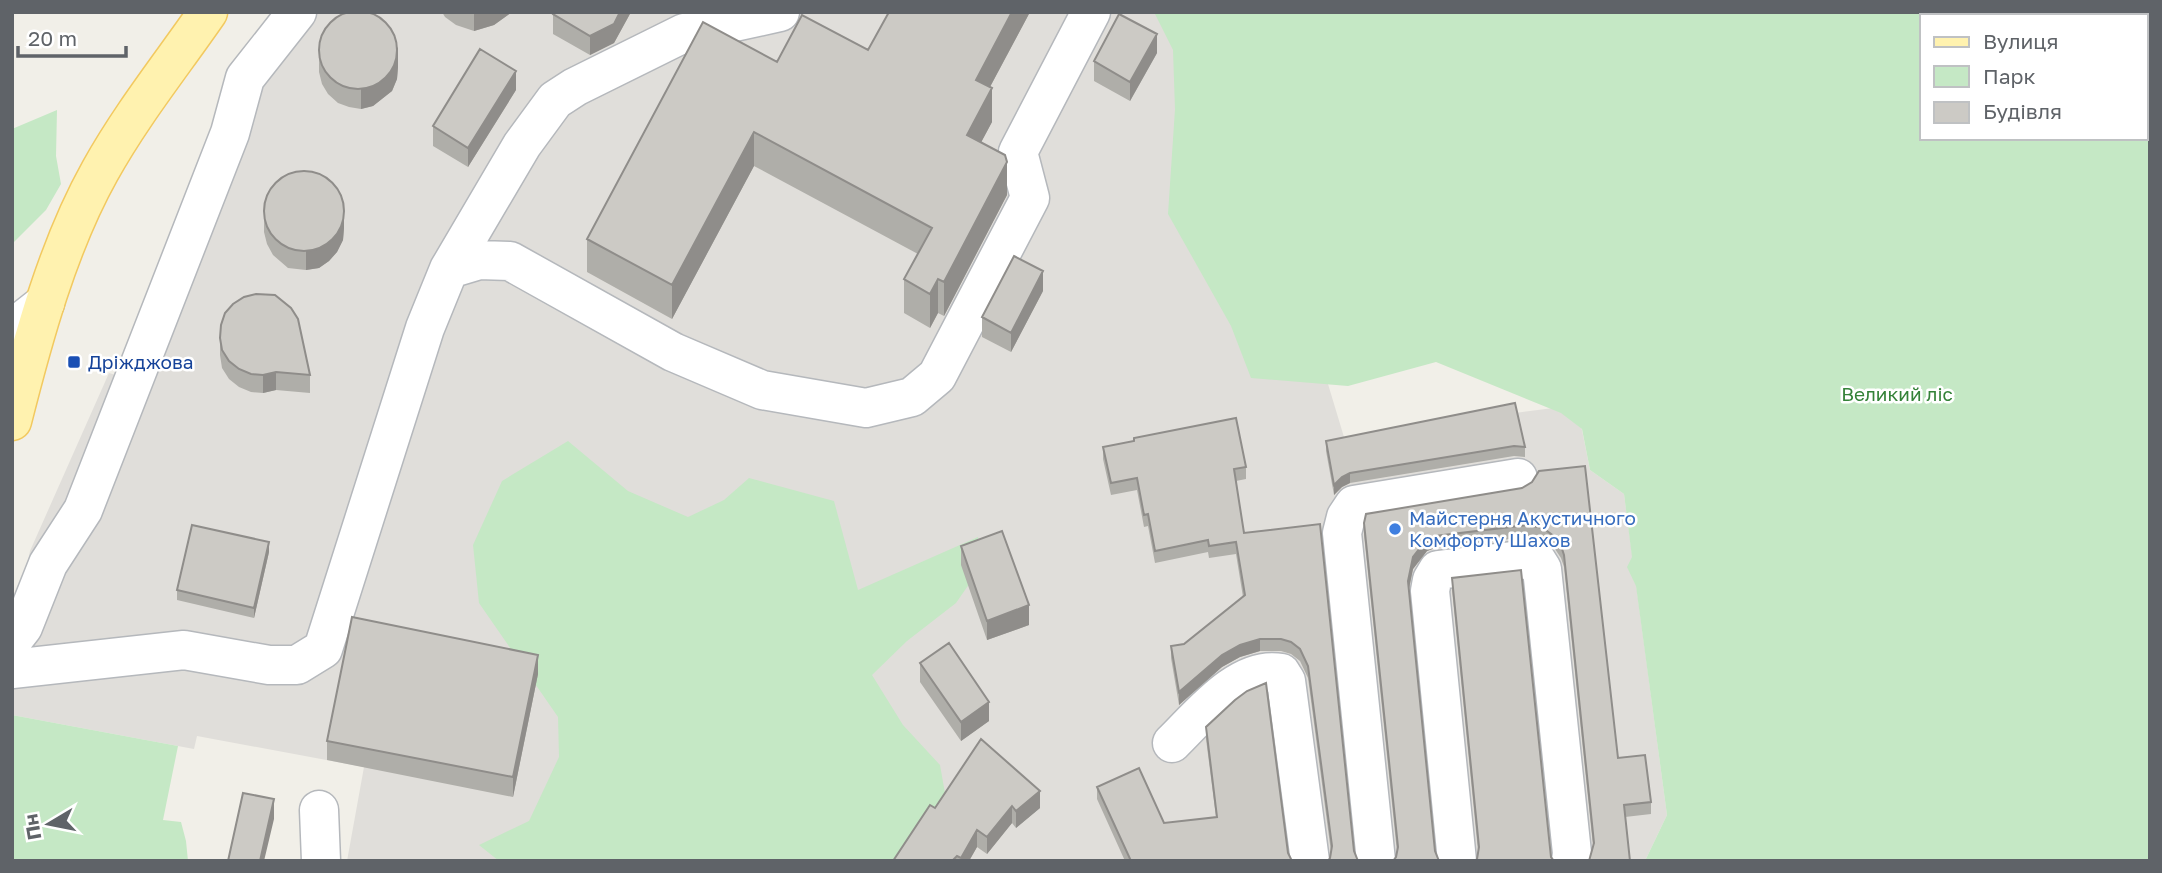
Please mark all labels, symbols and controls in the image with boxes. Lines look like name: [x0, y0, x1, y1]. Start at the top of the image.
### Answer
scale bar: [18, 14, 126, 58]
legend: [1920, 14, 2148, 140]
text: 20 m: [28, 25, 77, 51]
text: Вулиця: [1983, 28, 2059, 54]
text: Парк: [1983, 63, 2036, 89]
text: Будівля: [1983, 98, 2062, 124]
place label: Дріжджова: [88, 350, 193, 373]
marker: Дріжджова: [66, 354, 82, 370]
park label: Великий ліс: [1841, 382, 1953, 405]
place label: Майстерня Акустичного Комфорту Шахов: [1409, 506, 1636, 551]
marker: Майстерня Акустичного Комфорту Шахов: [1387, 521, 1403, 537]
north arrow: [14, 789, 84, 859]
text: Пн: [18, 812, 45, 842]

